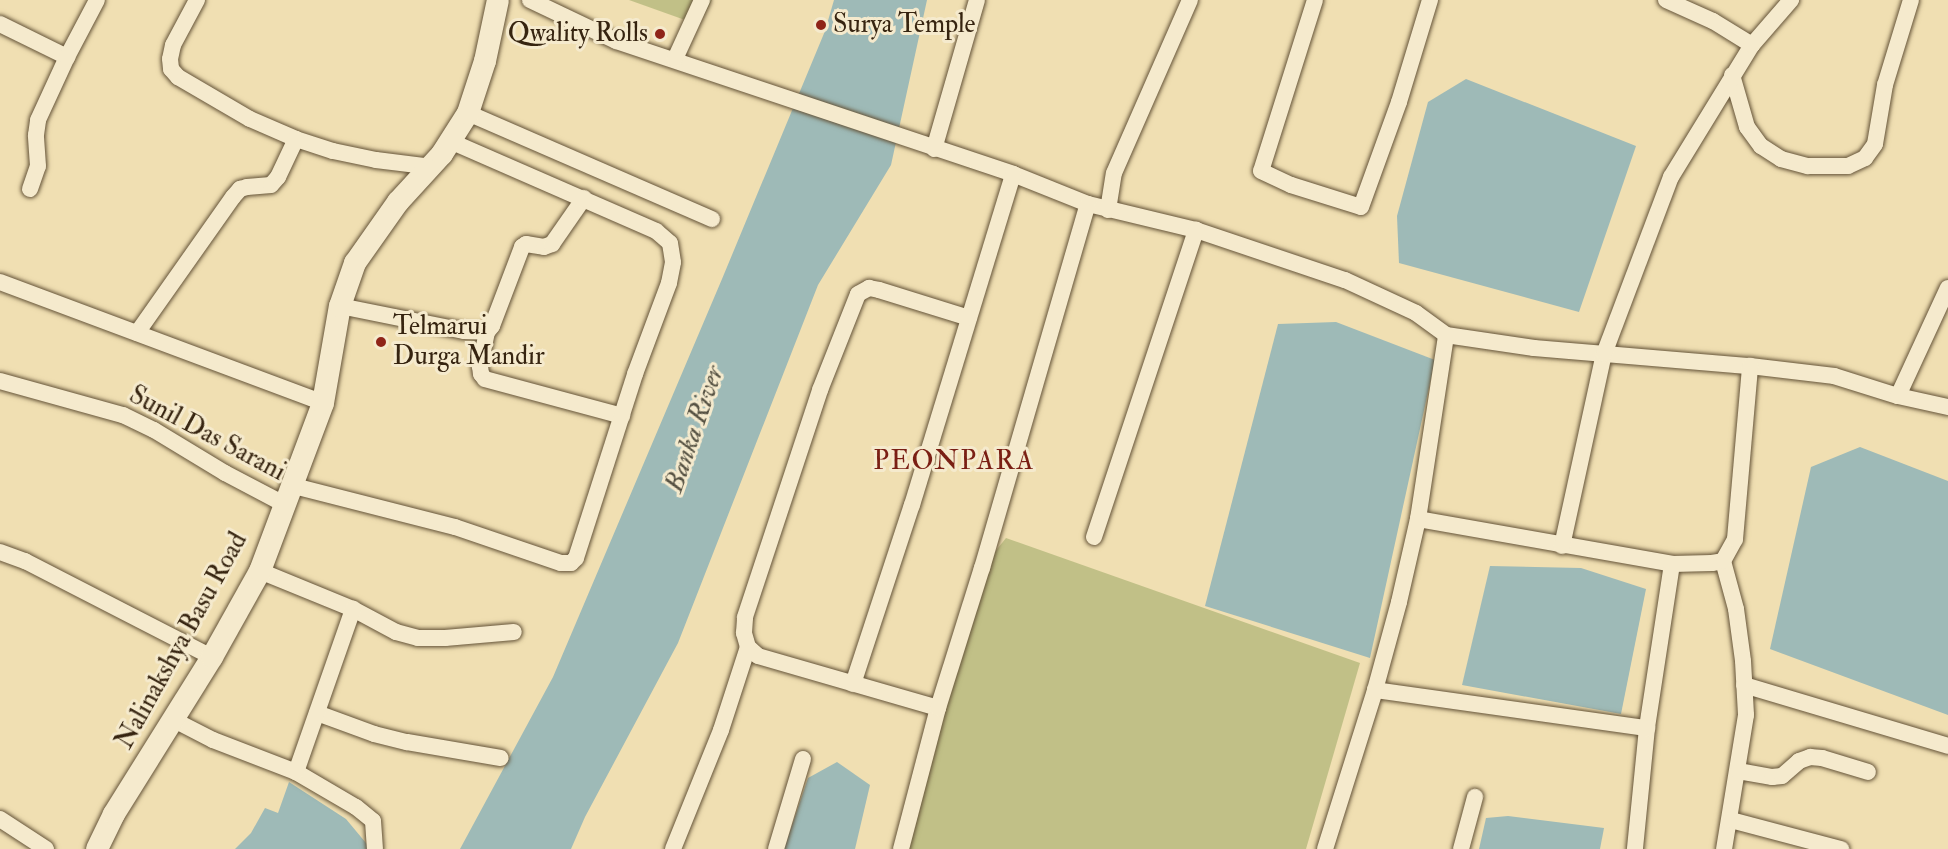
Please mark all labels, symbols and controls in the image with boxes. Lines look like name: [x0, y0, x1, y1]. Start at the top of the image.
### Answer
place label: Surya Temple: [833, 9, 975, 41]
place label: Qwality Rolls: [508, 18, 648, 50]
marker: Surya Temple: [814, 18, 828, 32]
marker: Qwality Rolls: [653, 27, 667, 41]
place label: Telmarui Durga Mandir: [393, 311, 545, 372]
marker: Telmarui Durga Mandir: [374, 335, 388, 349]
water label: Banka River: [657, 362, 731, 496]
street label: Sunil Das Sarani: [124, 380, 290, 488]
district label: PEONPARA: [873, 445, 1035, 477]
street label: Nalinakshya Basu Road: [109, 527, 255, 755]

